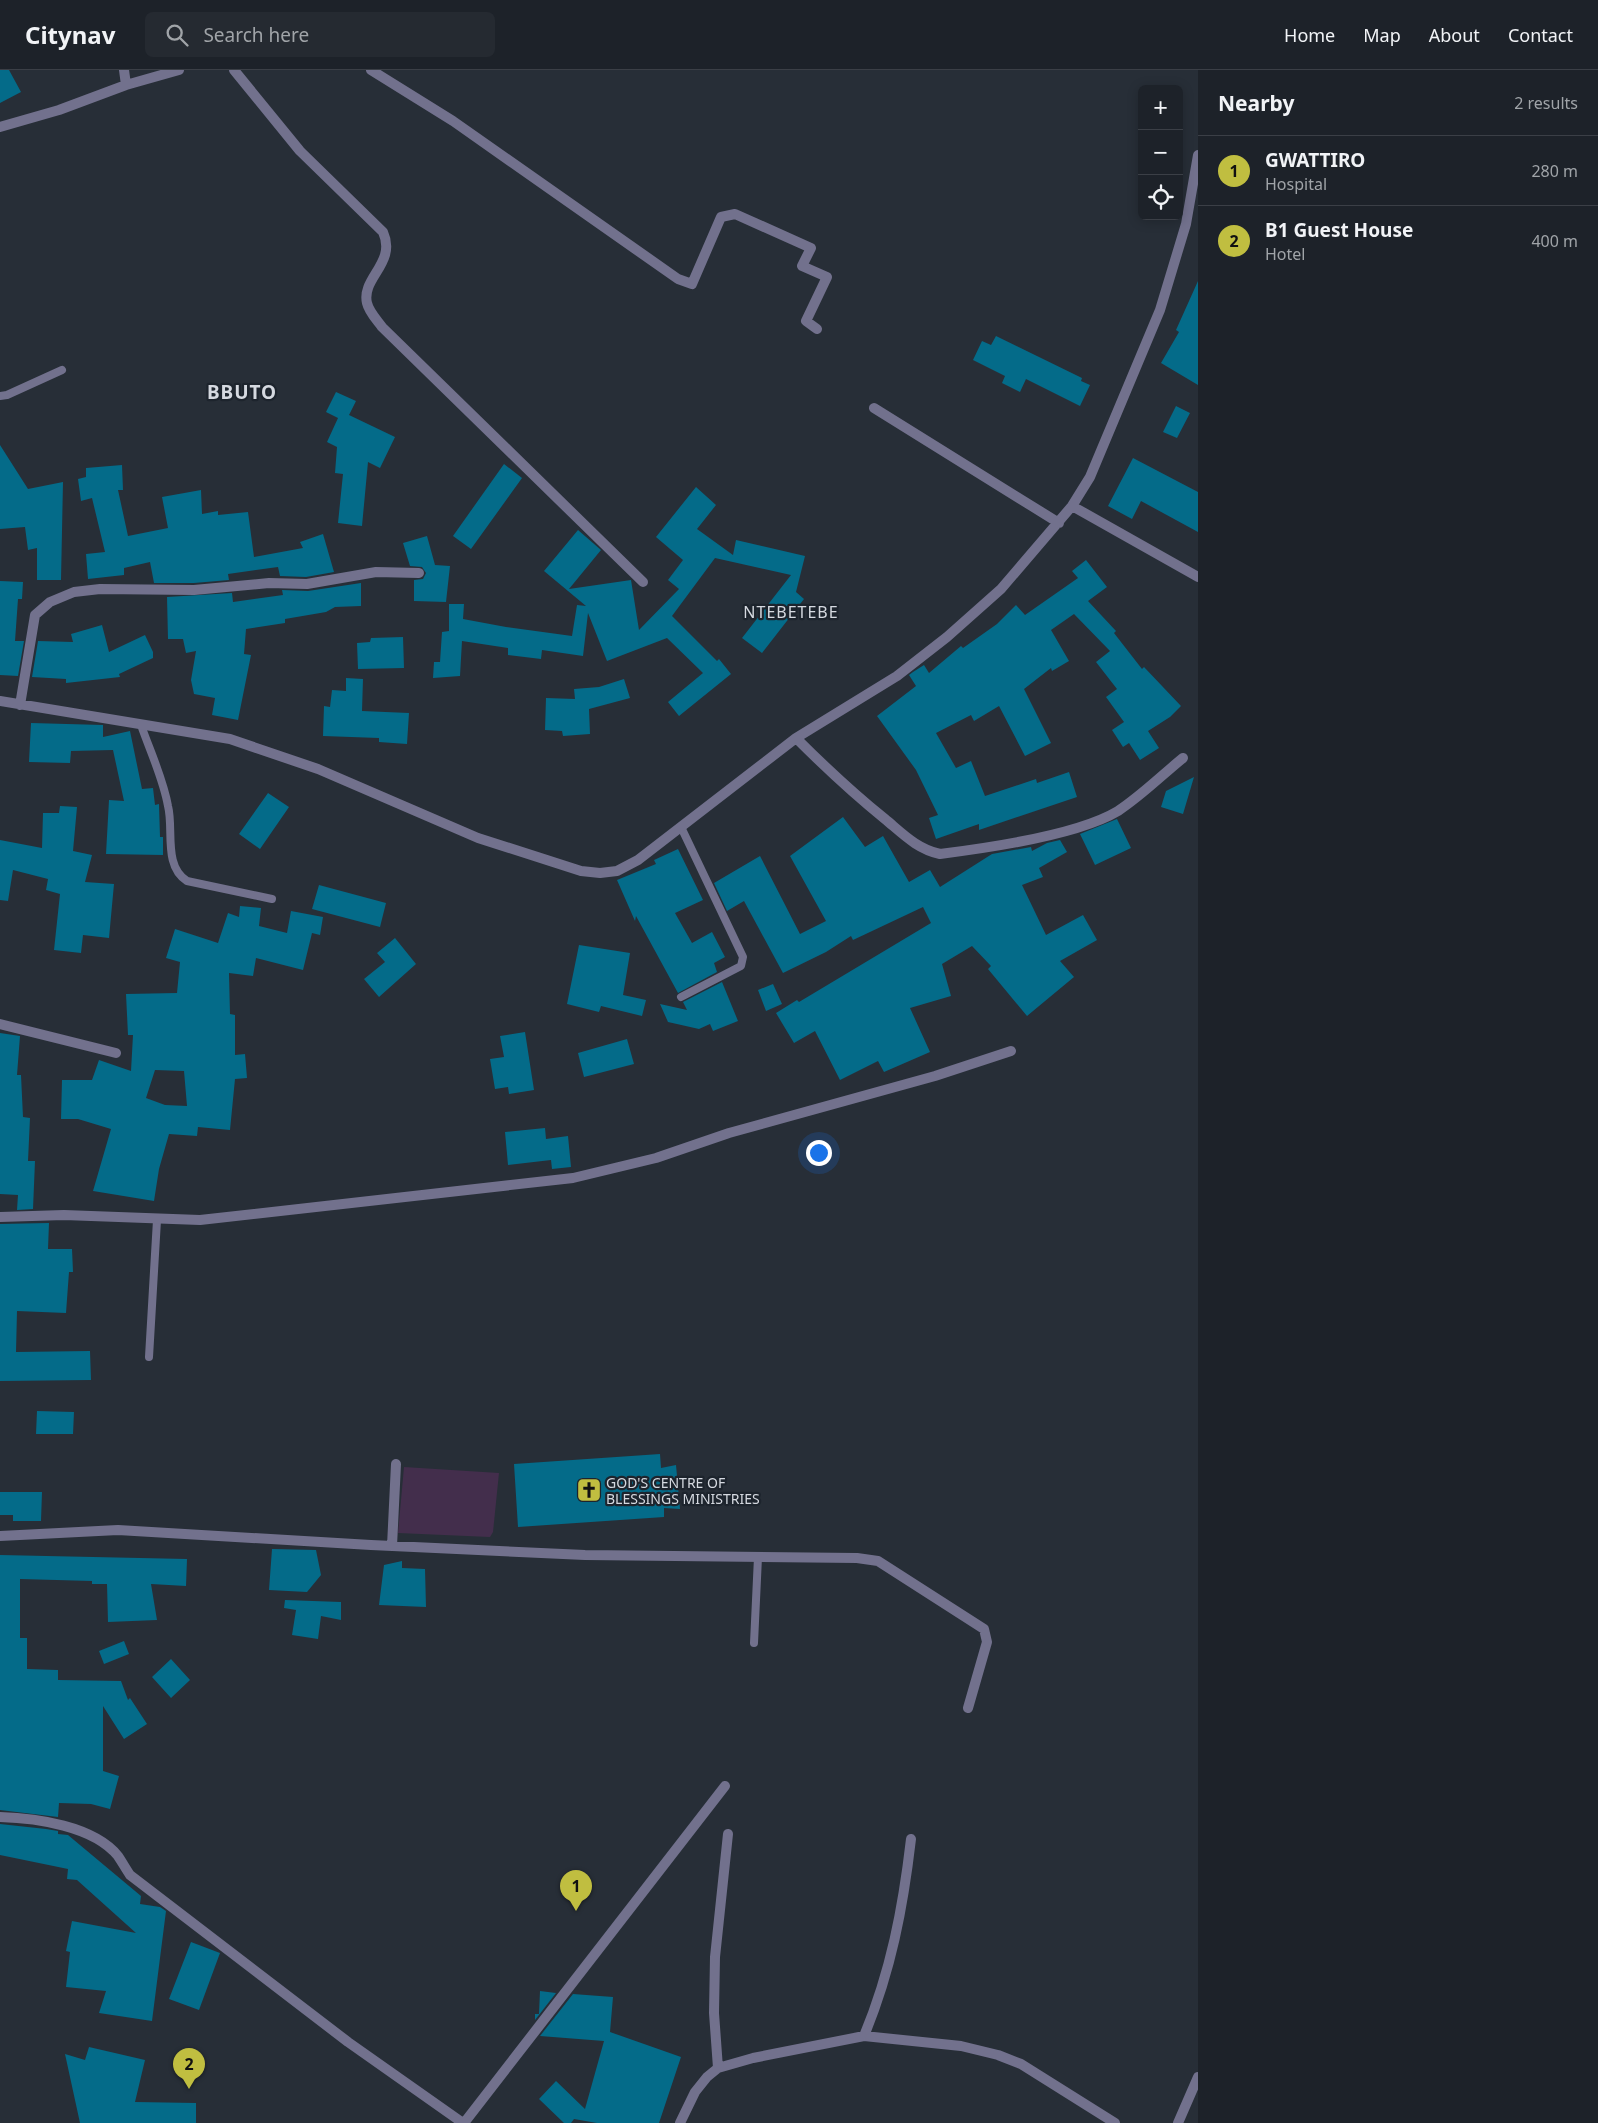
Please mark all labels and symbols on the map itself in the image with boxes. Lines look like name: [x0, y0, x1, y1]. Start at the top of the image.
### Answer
district label: BBUTO: [207, 379, 277, 405]
district label: NTEBETEBE: [743, 601, 839, 623]
your location: [806, 1140, 832, 1166]
place label: GOD'S CENTRE OF BLESSINGS MINISTRIES: [606, 1473, 760, 1508]
church icon: GOD'S CENTRE OF BLESSINGS MINISTRIES: [576, 1477, 602, 1503]
pin: 1: [560, 1870, 592, 1911]
pin: 2: [173, 2048, 205, 2089]

